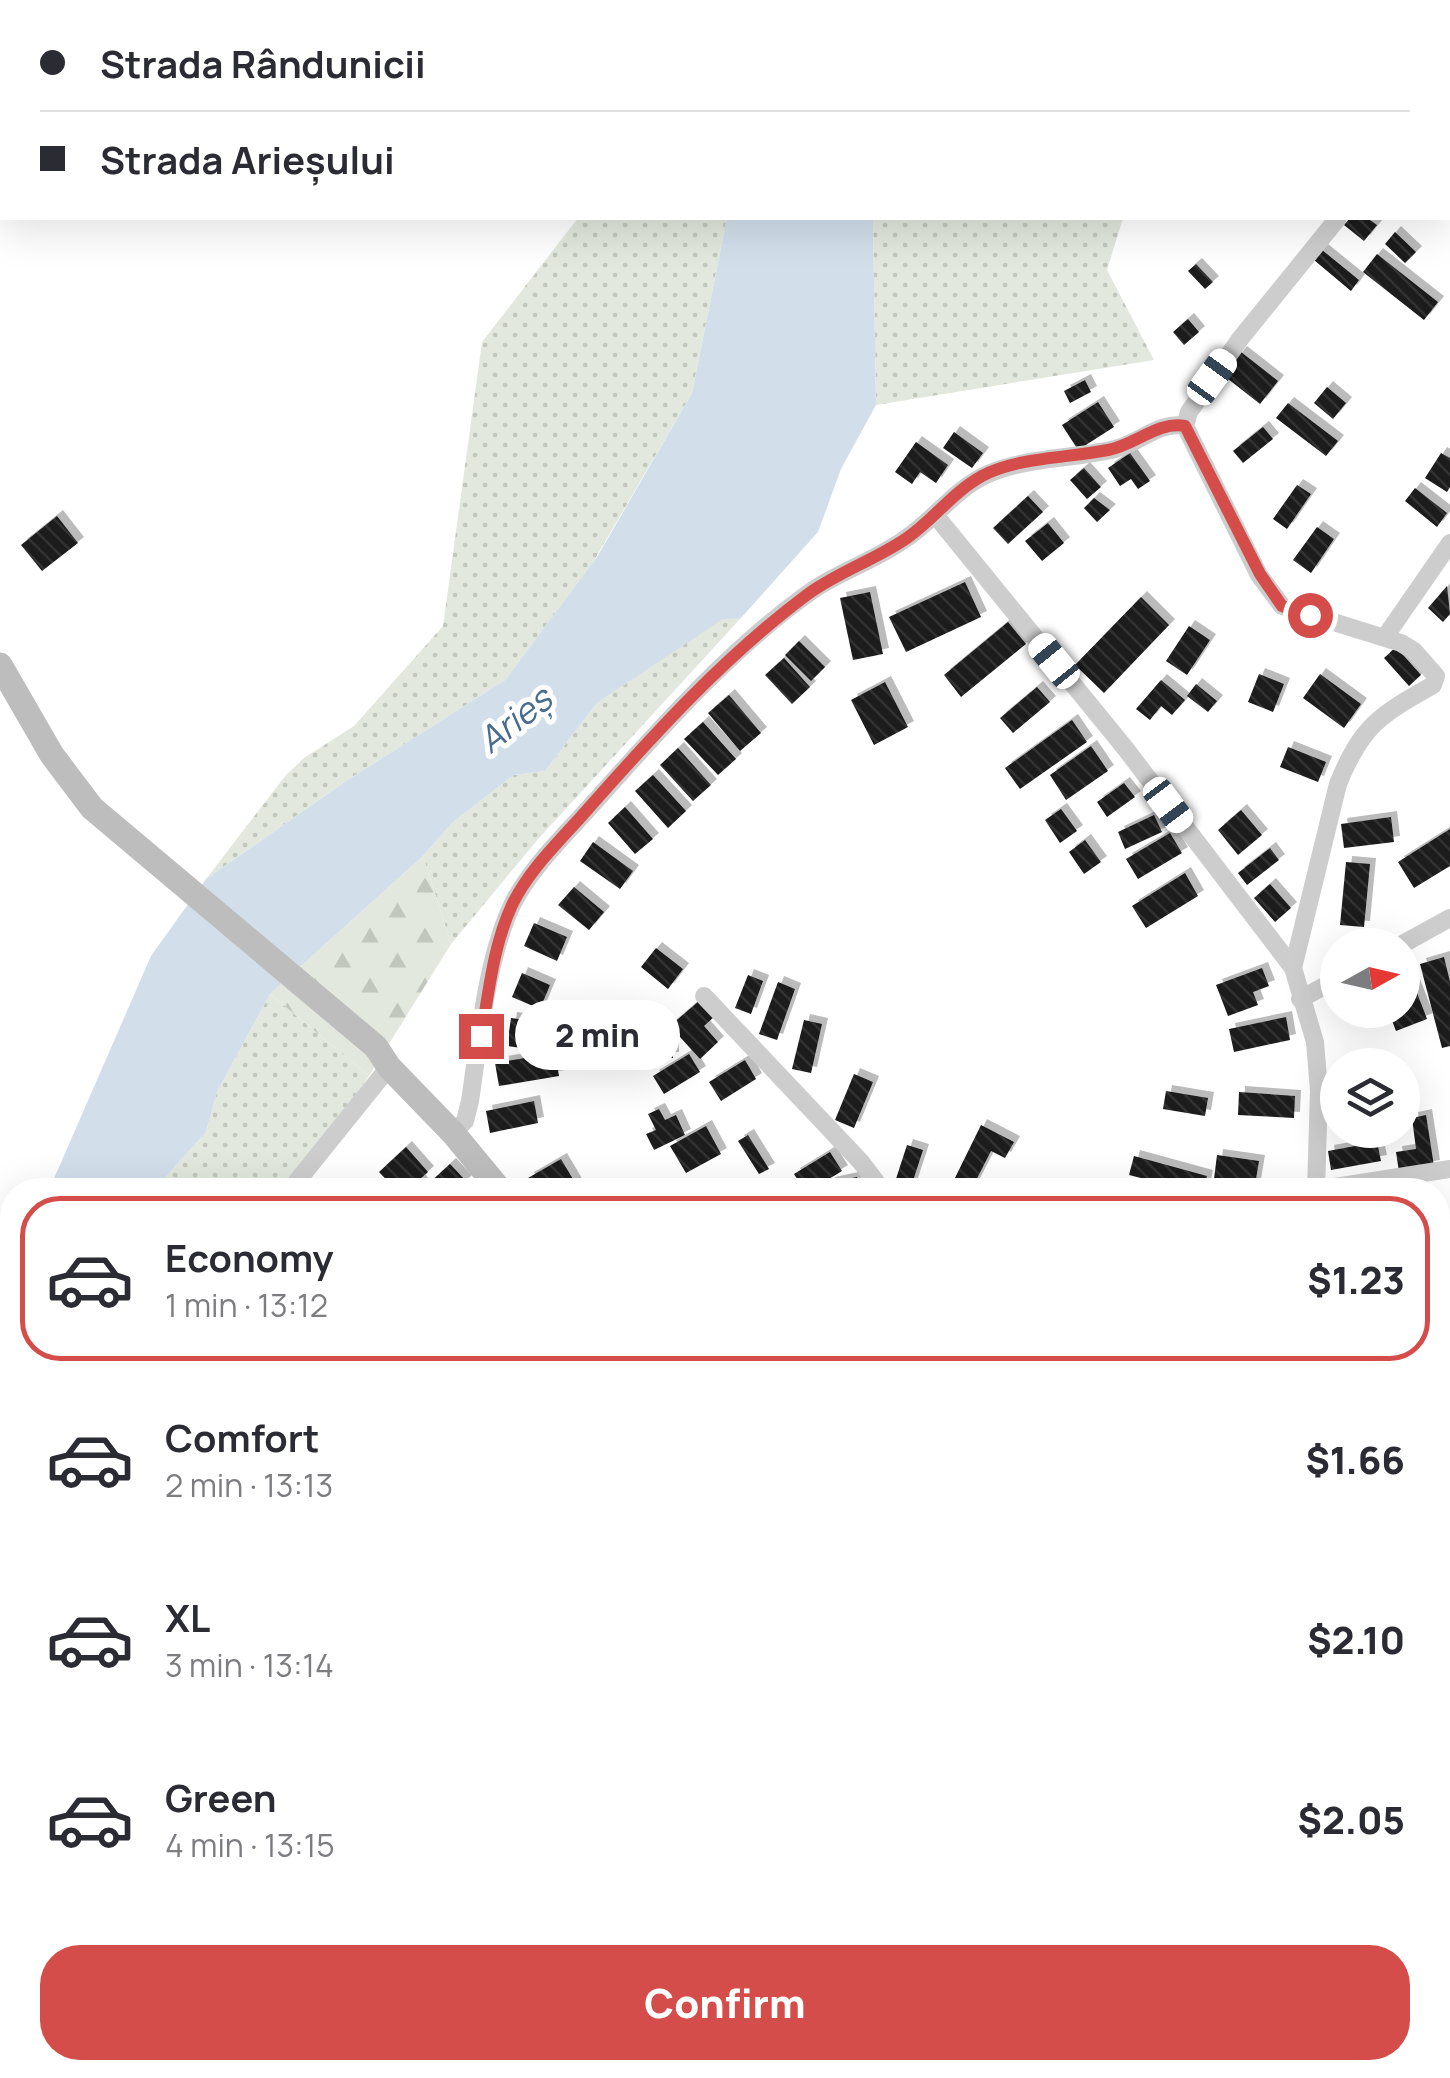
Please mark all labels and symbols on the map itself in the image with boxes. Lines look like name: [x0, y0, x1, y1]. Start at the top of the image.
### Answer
car: [1182, 344, 1242, 410]
route start: [1288, 593, 1333, 638]
car: [1023, 628, 1085, 694]
water label: Arieș: [467, 674, 563, 763]
car: [1138, 772, 1198, 838]
north arrow: [1320, 928, 1420, 1028]
callout: 2 min: [516, 1001, 681, 1071]
route end: [459, 1014, 504, 1059]

